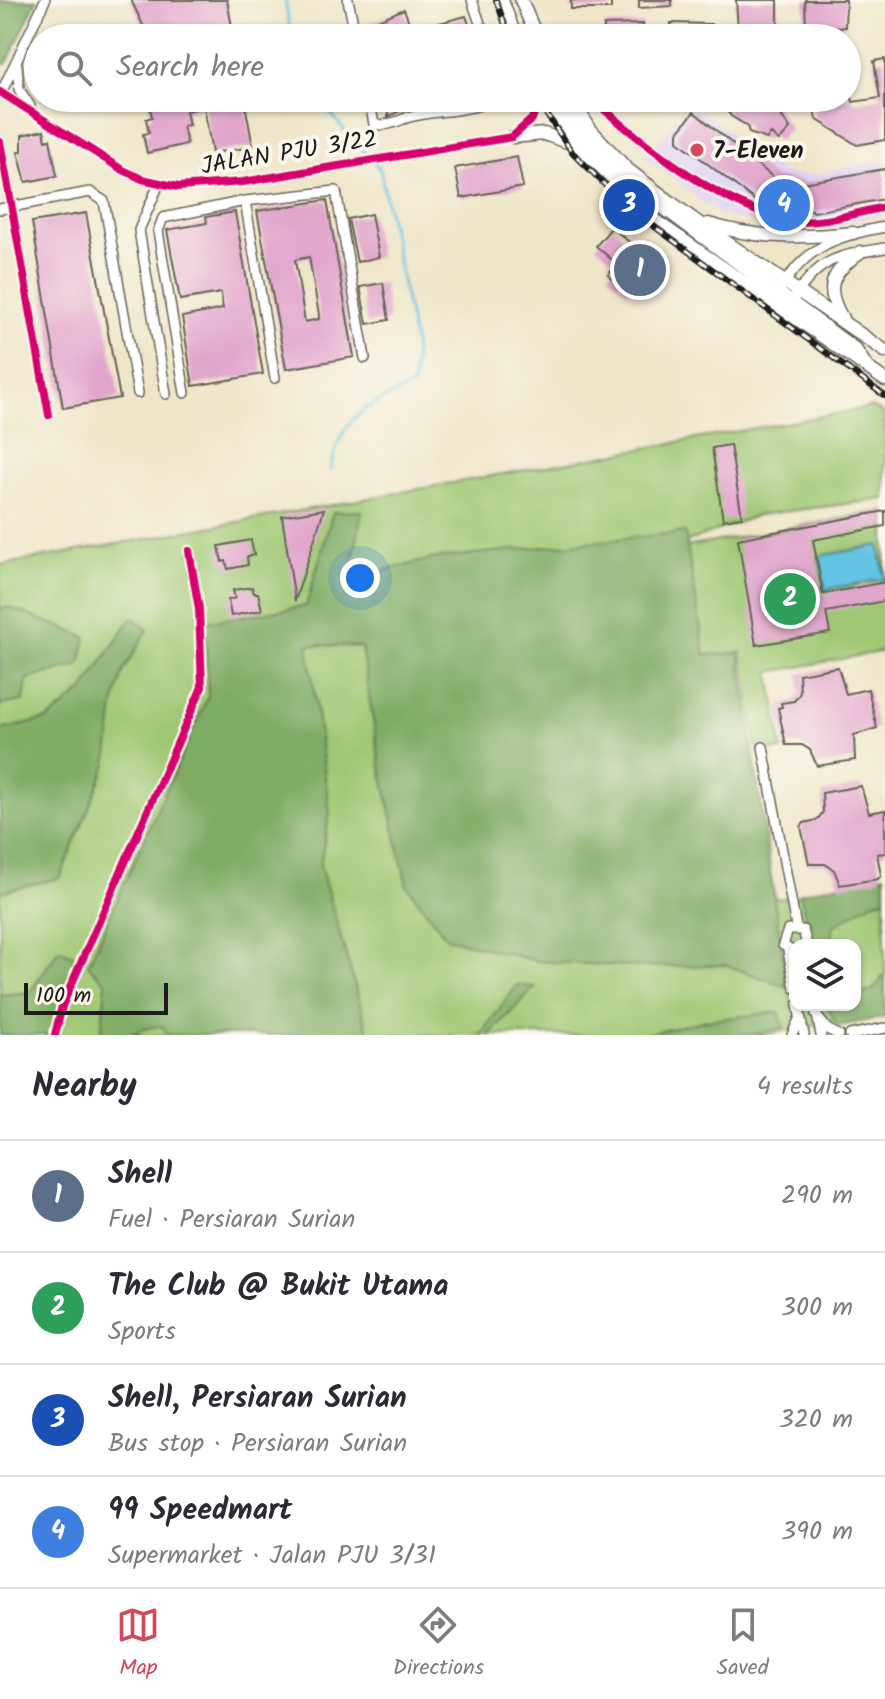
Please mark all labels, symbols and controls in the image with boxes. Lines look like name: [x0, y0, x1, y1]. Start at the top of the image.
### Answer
search box: [24, 24, 861, 112]
text: Search here: [116, 44, 264, 92]
icon: search: [52, 46, 96, 90]
street label: JALAN PJU 3/22: [198, 120, 380, 187]
place label: 7-Eleven: [713, 132, 804, 171]
marker: 7-Eleven: [688, 141, 706, 159]
pin: 3: [603, 175, 655, 235]
pin: 4: [758, 175, 810, 235]
pin: 1: [614, 240, 666, 300]
your location: [340, 558, 380, 598]
pin: 2: [764, 569, 816, 629]
map controls: [789, 939, 861, 1011]
button: layers: [789, 939, 861, 1011]
scale bar: [24, 979, 168, 1015]
text: 100 m: [36, 979, 91, 1014]
text: Nearby: [32, 1060, 137, 1114]
text: 4 results: [757, 1066, 853, 1108]
text: Shell: [108, 1151, 172, 1199]
text: 1: [54, 1175, 62, 1217]
text: 290 m: [781, 1175, 853, 1217]
text: Fuel · Persiaran Surian: [108, 1199, 355, 1241]
text: The Club @ Bukit Utama: [108, 1263, 448, 1311]
text: 2: [50, 1287, 66, 1329]
text: 300 m: [781, 1287, 853, 1329]
text: Sports: [108, 1311, 176, 1353]
text: Shell, Persiaran Surian: [108, 1375, 407, 1423]
text: 3: [51, 1399, 65, 1441]
text: 320 m: [779, 1399, 853, 1441]
text: Bus stop · Persiaran Surian: [108, 1423, 407, 1465]
text: 99 Speedmart: [108, 1487, 292, 1535]
text: 4: [51, 1511, 65, 1553]
text: 390 m: [781, 1511, 853, 1553]
text: Supermarket · Jalan PJU 3/31: [108, 1535, 436, 1577]
tab: Map: [116, 1603, 160, 1686]
tab: Directions: [393, 1603, 484, 1686]
tab: Saved: [717, 1603, 769, 1686]

